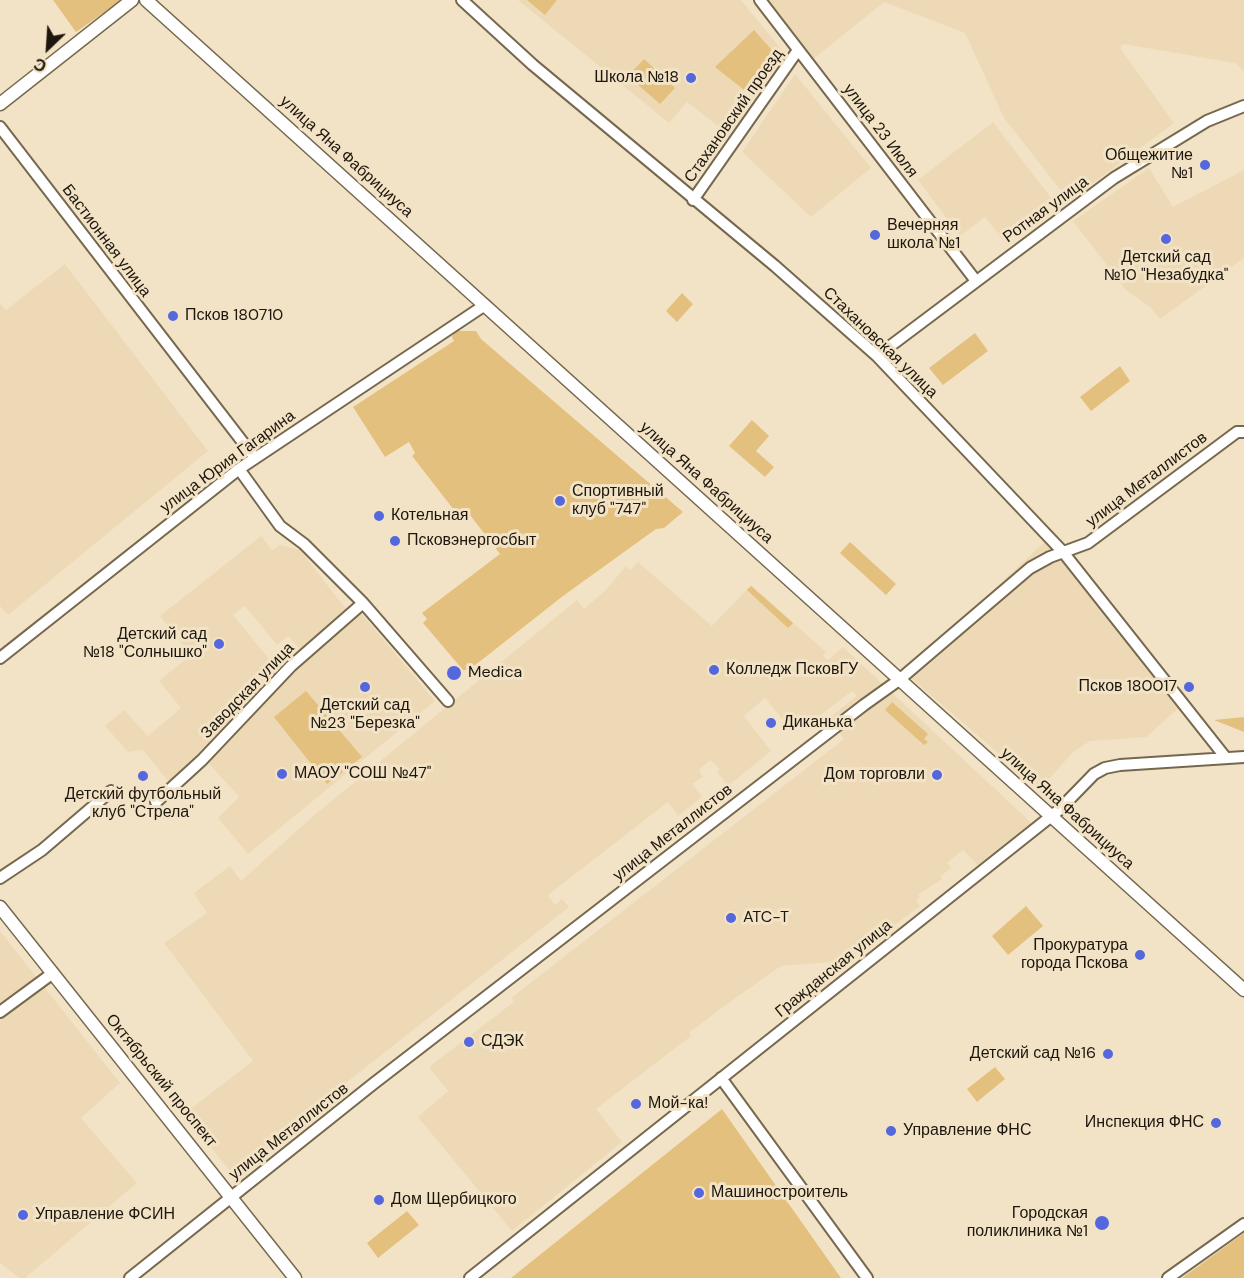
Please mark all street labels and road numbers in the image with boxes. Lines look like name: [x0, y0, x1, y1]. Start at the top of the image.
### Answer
street label: Стахановский проезд: [681, 45, 787, 187]
street label: улица 23 Июля: [839, 80, 921, 182]
street label: улица Яна Фабрициуса: [275, 92, 417, 222]
street label: Ротная улица: [1000, 173, 1092, 247]
street label: Бастионная улица: [57, 181, 155, 301]
street label: Стахановская улица: [819, 283, 941, 403]
street label: улица Юрия Гагарина: [157, 407, 299, 517]
street label: улица Яна Фабрициуса: [635, 418, 777, 548]
street label: улица Металлистов: [1083, 428, 1211, 532]
street label: Заводская улица: [197, 639, 299, 743]
street label: улица Яна Фабрициуса: [996, 744, 1138, 874]
street label: улица Металлистов: [609, 780, 737, 886]
street label: Гражданская улица: [772, 916, 896, 1022]
street label: Октябрьский проспект: [101, 1011, 221, 1151]
street label: улица Металлистов: [225, 1079, 353, 1185]

